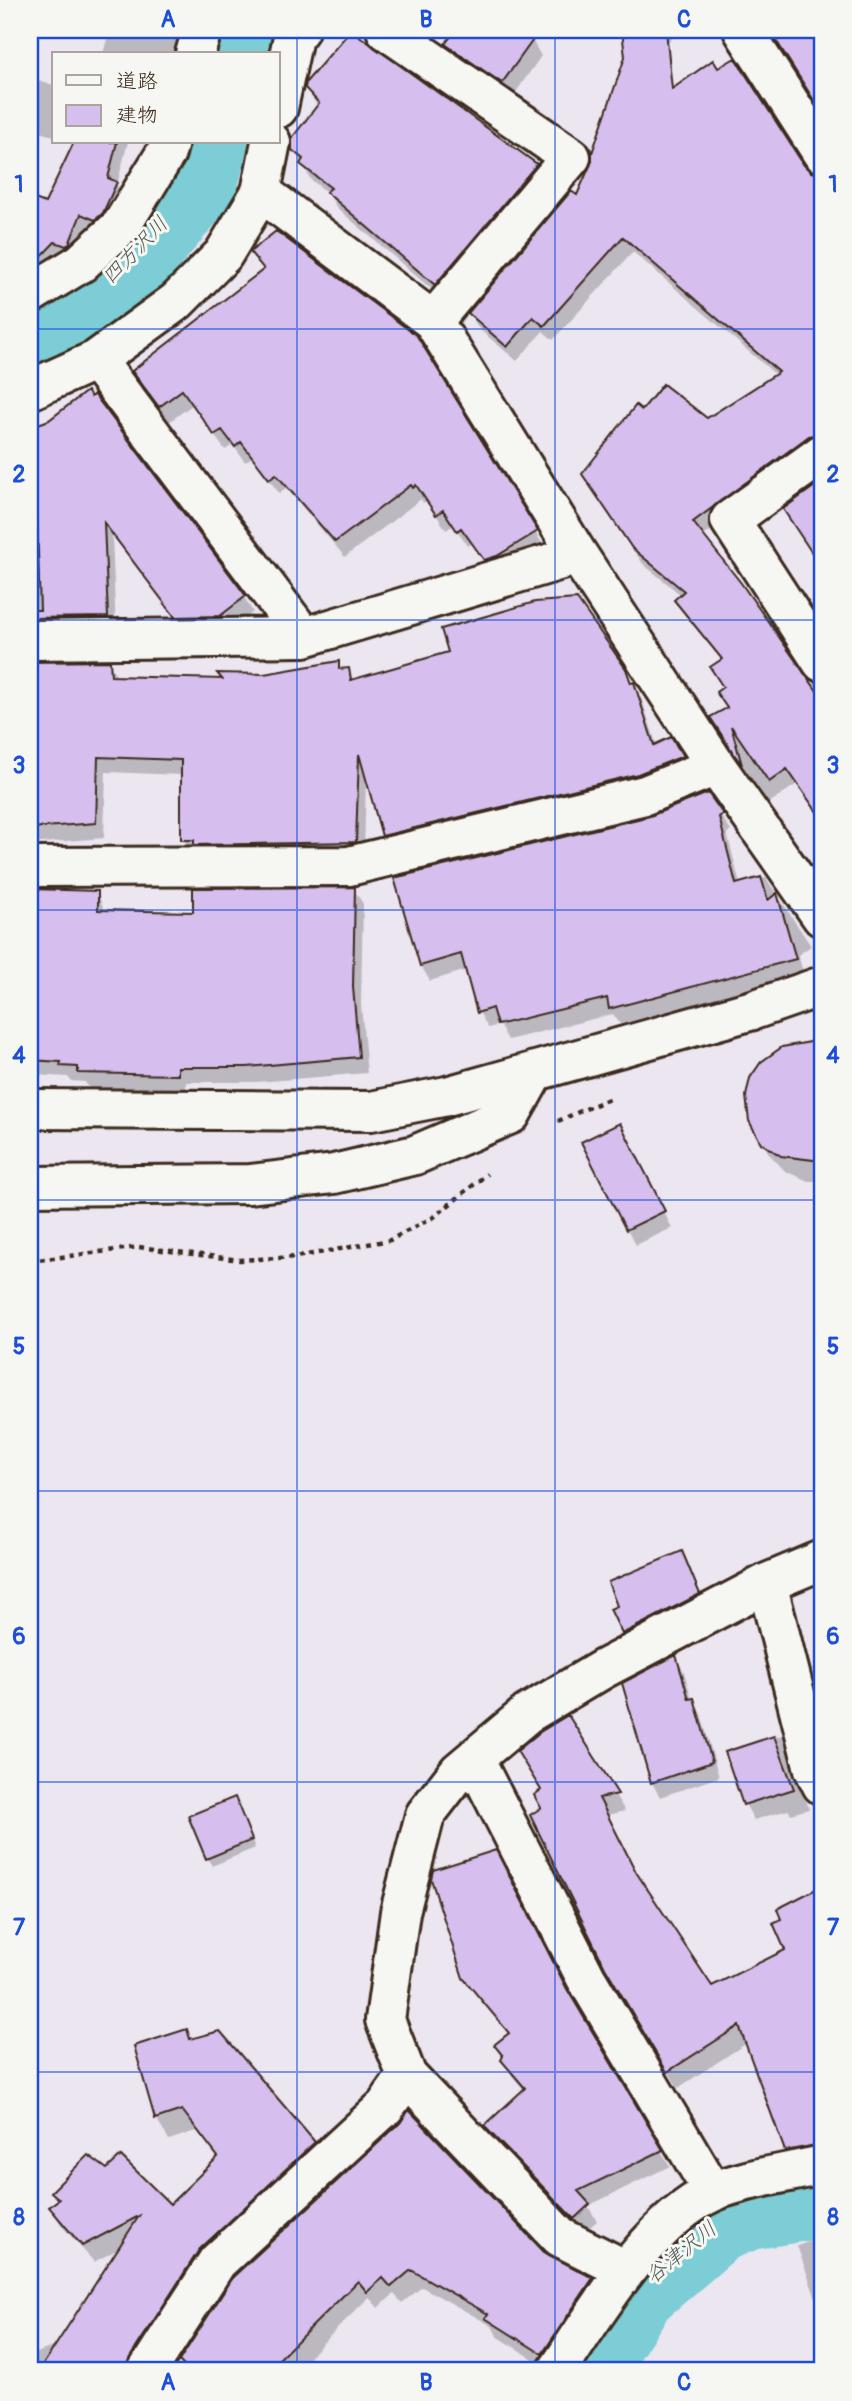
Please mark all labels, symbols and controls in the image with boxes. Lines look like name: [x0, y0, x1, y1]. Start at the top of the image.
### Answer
text: A: [161, 5, 176, 34]
text: B: [419, 5, 433, 34]
text: C: [677, 5, 691, 34]
legend: [52, 52, 280, 144]
text: 道路: [116, 68, 158, 95]
text: 建物: [116, 102, 158, 129]
text: 1: [15, 170, 24, 199]
text: 1: [829, 170, 838, 199]
water label: 四方沢川: [96, 211, 174, 290]
text: 2: [13, 460, 26, 489]
text: 2: [827, 460, 840, 489]
text: 3: [13, 751, 25, 780]
text: 3: [827, 751, 839, 780]
text: 4: [12, 1041, 26, 1070]
text: 4: [826, 1041, 840, 1070]
text: 5: [13, 1332, 25, 1361]
text: 5: [827, 1332, 839, 1361]
text: 6: [12, 1622, 26, 1651]
text: 6: [826, 1622, 840, 1651]
text: 7: [13, 1913, 26, 1942]
text: 7: [827, 1913, 840, 1942]
text: 8: [13, 2203, 25, 2232]
text: 8: [827, 2203, 839, 2232]
water label: 谷津沢川: [640, 2215, 722, 2289]
text: A: [161, 2368, 176, 2397]
text: B: [419, 2368, 433, 2397]
text: C: [677, 2368, 691, 2397]

